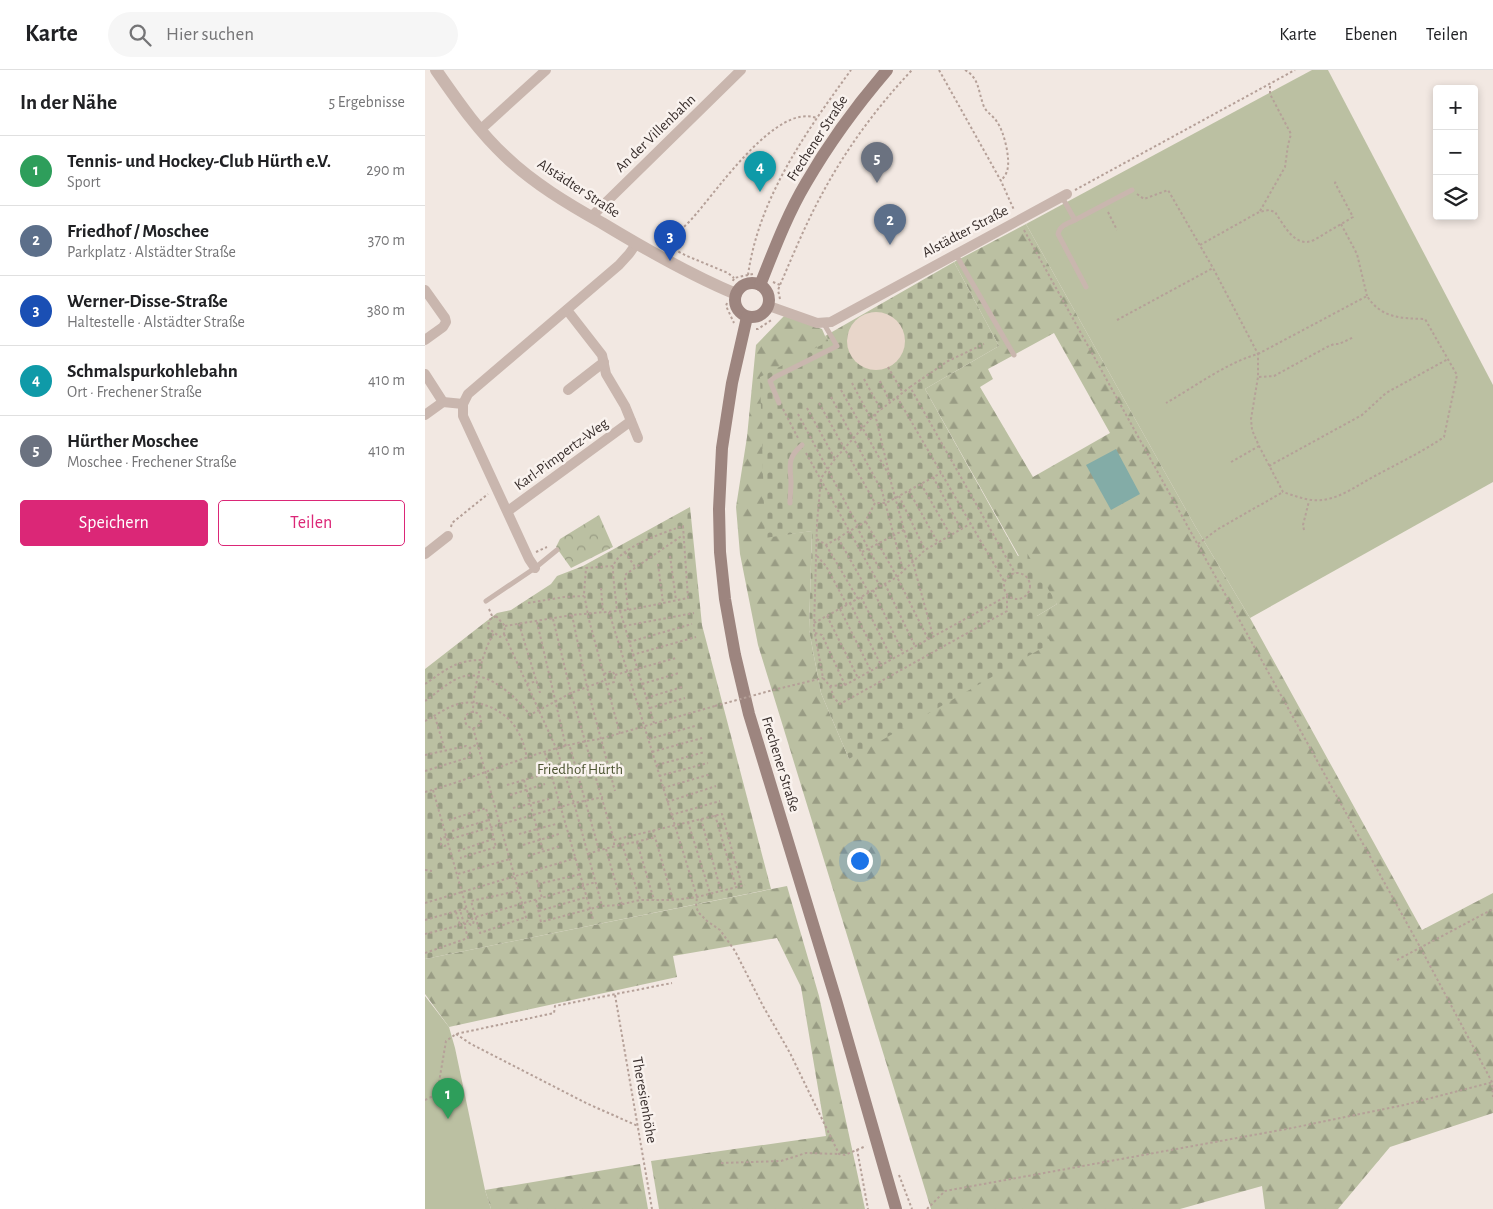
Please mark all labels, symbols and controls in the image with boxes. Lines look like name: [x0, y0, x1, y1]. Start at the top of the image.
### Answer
search box: [108, 12, 458, 57]
icon: search: [126, 21, 154, 49]
text: Karte: [25, 22, 78, 46]
text: Hier suchen: [166, 25, 254, 44]
text: Karte: [1279, 26, 1317, 44]
text: Ebenen: [1345, 26, 1398, 44]
text: Teilen: [1426, 26, 1468, 44]
map controls: [1433, 85, 1478, 220]
button: +: [1433, 85, 1478, 130]
text: In der Nähe: [20, 92, 117, 113]
street label: An der Villenbahn: [612, 92, 698, 175]
street label: Frechener Straße: [784, 93, 851, 184]
text: 5 Ergebnisse: [328, 94, 405, 110]
button: −: [1433, 130, 1478, 175]
pin: 5: [861, 142, 893, 183]
pin: 4: [744, 151, 776, 192]
text: Tennis- und Hockey-Club Hürth e.V.: [67, 152, 331, 171]
street label: Alstädter Straße: [535, 156, 623, 221]
text: 1: [33, 162, 39, 178]
text: 290 m: [366, 162, 405, 178]
text: Sport: [67, 174, 101, 190]
button: layers: [1433, 175, 1478, 220]
street label: Alstädter Straße: [920, 202, 1011, 260]
pin: 2: [874, 204, 906, 245]
pin: 3: [654, 220, 686, 261]
text: Friedhof / Moschee: [67, 222, 209, 241]
text: 2: [32, 232, 40, 248]
text: 370 m: [368, 232, 405, 248]
text: Parkplatz · Alstädter Straße: [67, 244, 236, 260]
text: Werner-Disse-Straße: [67, 292, 228, 311]
text: 3: [33, 302, 39, 318]
text: 380 m: [367, 302, 405, 318]
text: Haltestelle · Alstädter Straße: [67, 314, 245, 330]
text: Schmalspurkohlebahn: [67, 362, 238, 381]
text: 4: [32, 372, 40, 388]
text: 410 m: [368, 372, 405, 388]
text: Ort · Frechener Straße: [67, 384, 202, 400]
street label: Karl-Pimpertz-Weg: [512, 415, 611, 493]
text: Hürther Moschee: [67, 432, 198, 451]
text: 5: [33, 442, 39, 458]
text: 410 m: [368, 442, 405, 458]
text: Moschee · Frechener Straße: [67, 454, 237, 470]
button: Speichern: [20, 500, 208, 546]
button: Teilen: [218, 500, 405, 546]
street label: Frechener Straße: [759, 715, 802, 814]
park label: Friedhof Hürth: [537, 762, 623, 777]
your location: [847, 848, 873, 874]
street label: Theresienhöhe: [630, 1056, 659, 1144]
pin: 1: [432, 1078, 464, 1119]

